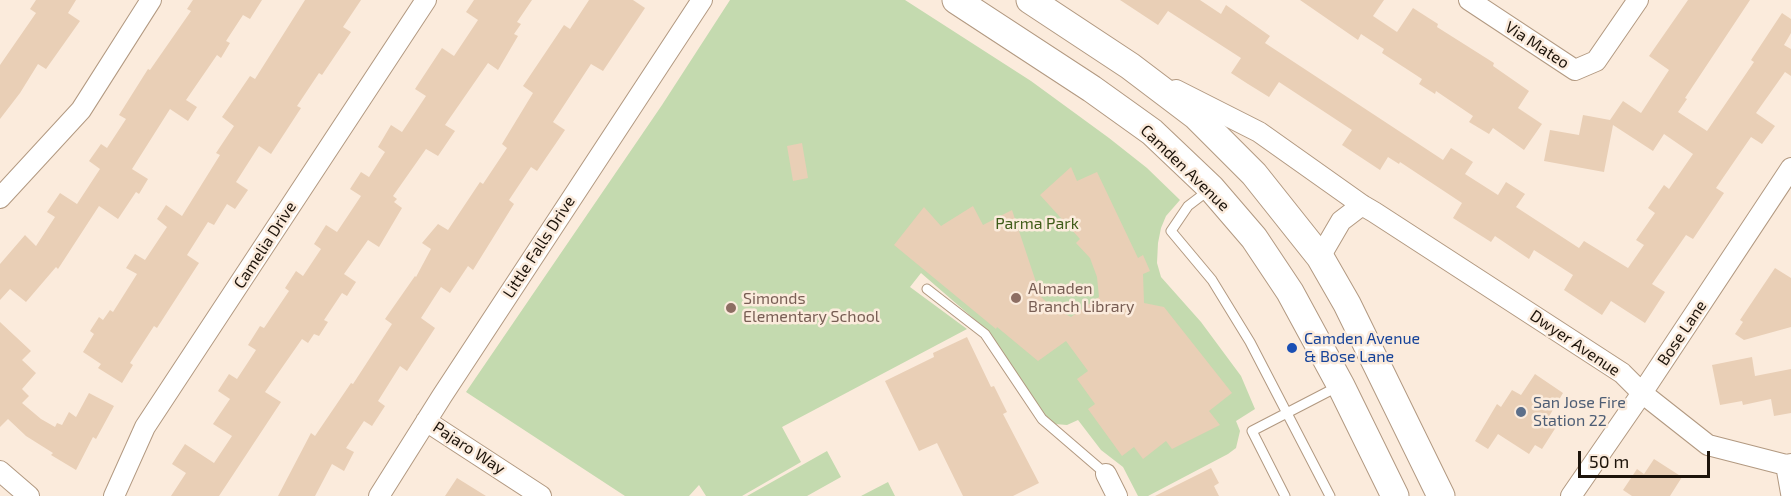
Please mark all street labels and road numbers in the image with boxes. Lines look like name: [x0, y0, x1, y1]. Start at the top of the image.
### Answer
street label: Via Mateo: [1501, 17, 1573, 73]
street label: Camden Avenue: [1137, 121, 1233, 215]
street label: Little Falls Drive: [499, 192, 579, 302]
street label: Camelia Drive: [230, 198, 300, 292]
street label: Bose Lane: [1653, 297, 1711, 369]
street label: Dwyer Avenue: [1526, 306, 1624, 380]
street label: Pajaro Way: [429, 418, 509, 478]

